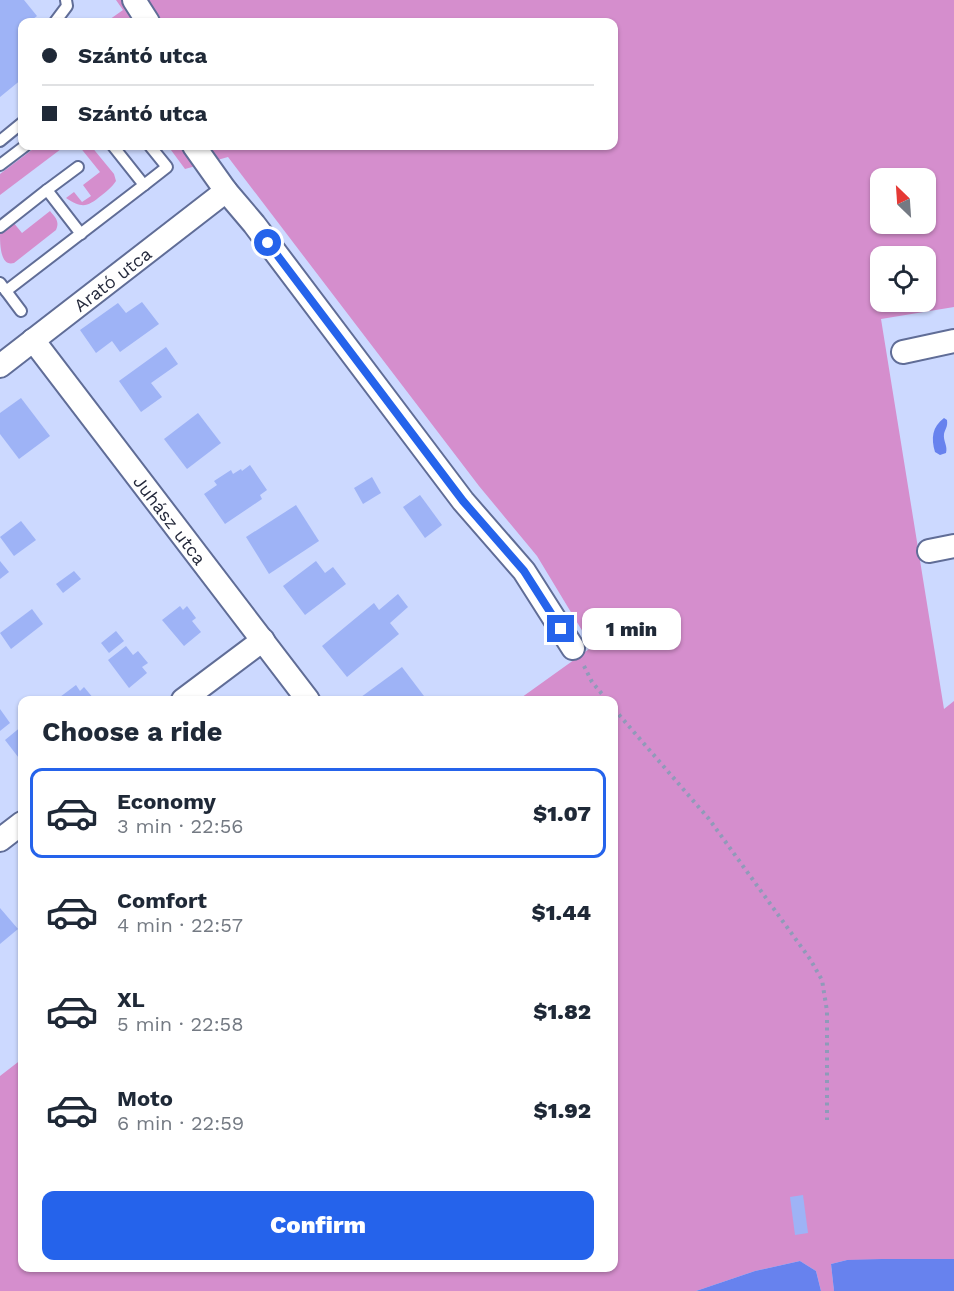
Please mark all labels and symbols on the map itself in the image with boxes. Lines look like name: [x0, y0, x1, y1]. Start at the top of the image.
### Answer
north arrow: [870, 168, 936, 234]
route start: [254, 229, 281, 256]
street label: Arató utca: [69, 243, 155, 316]
street label: Juhász utca: [129, 471, 211, 568]
callout: 1 min: [582, 608, 681, 650]
route end: [547, 615, 574, 642]

